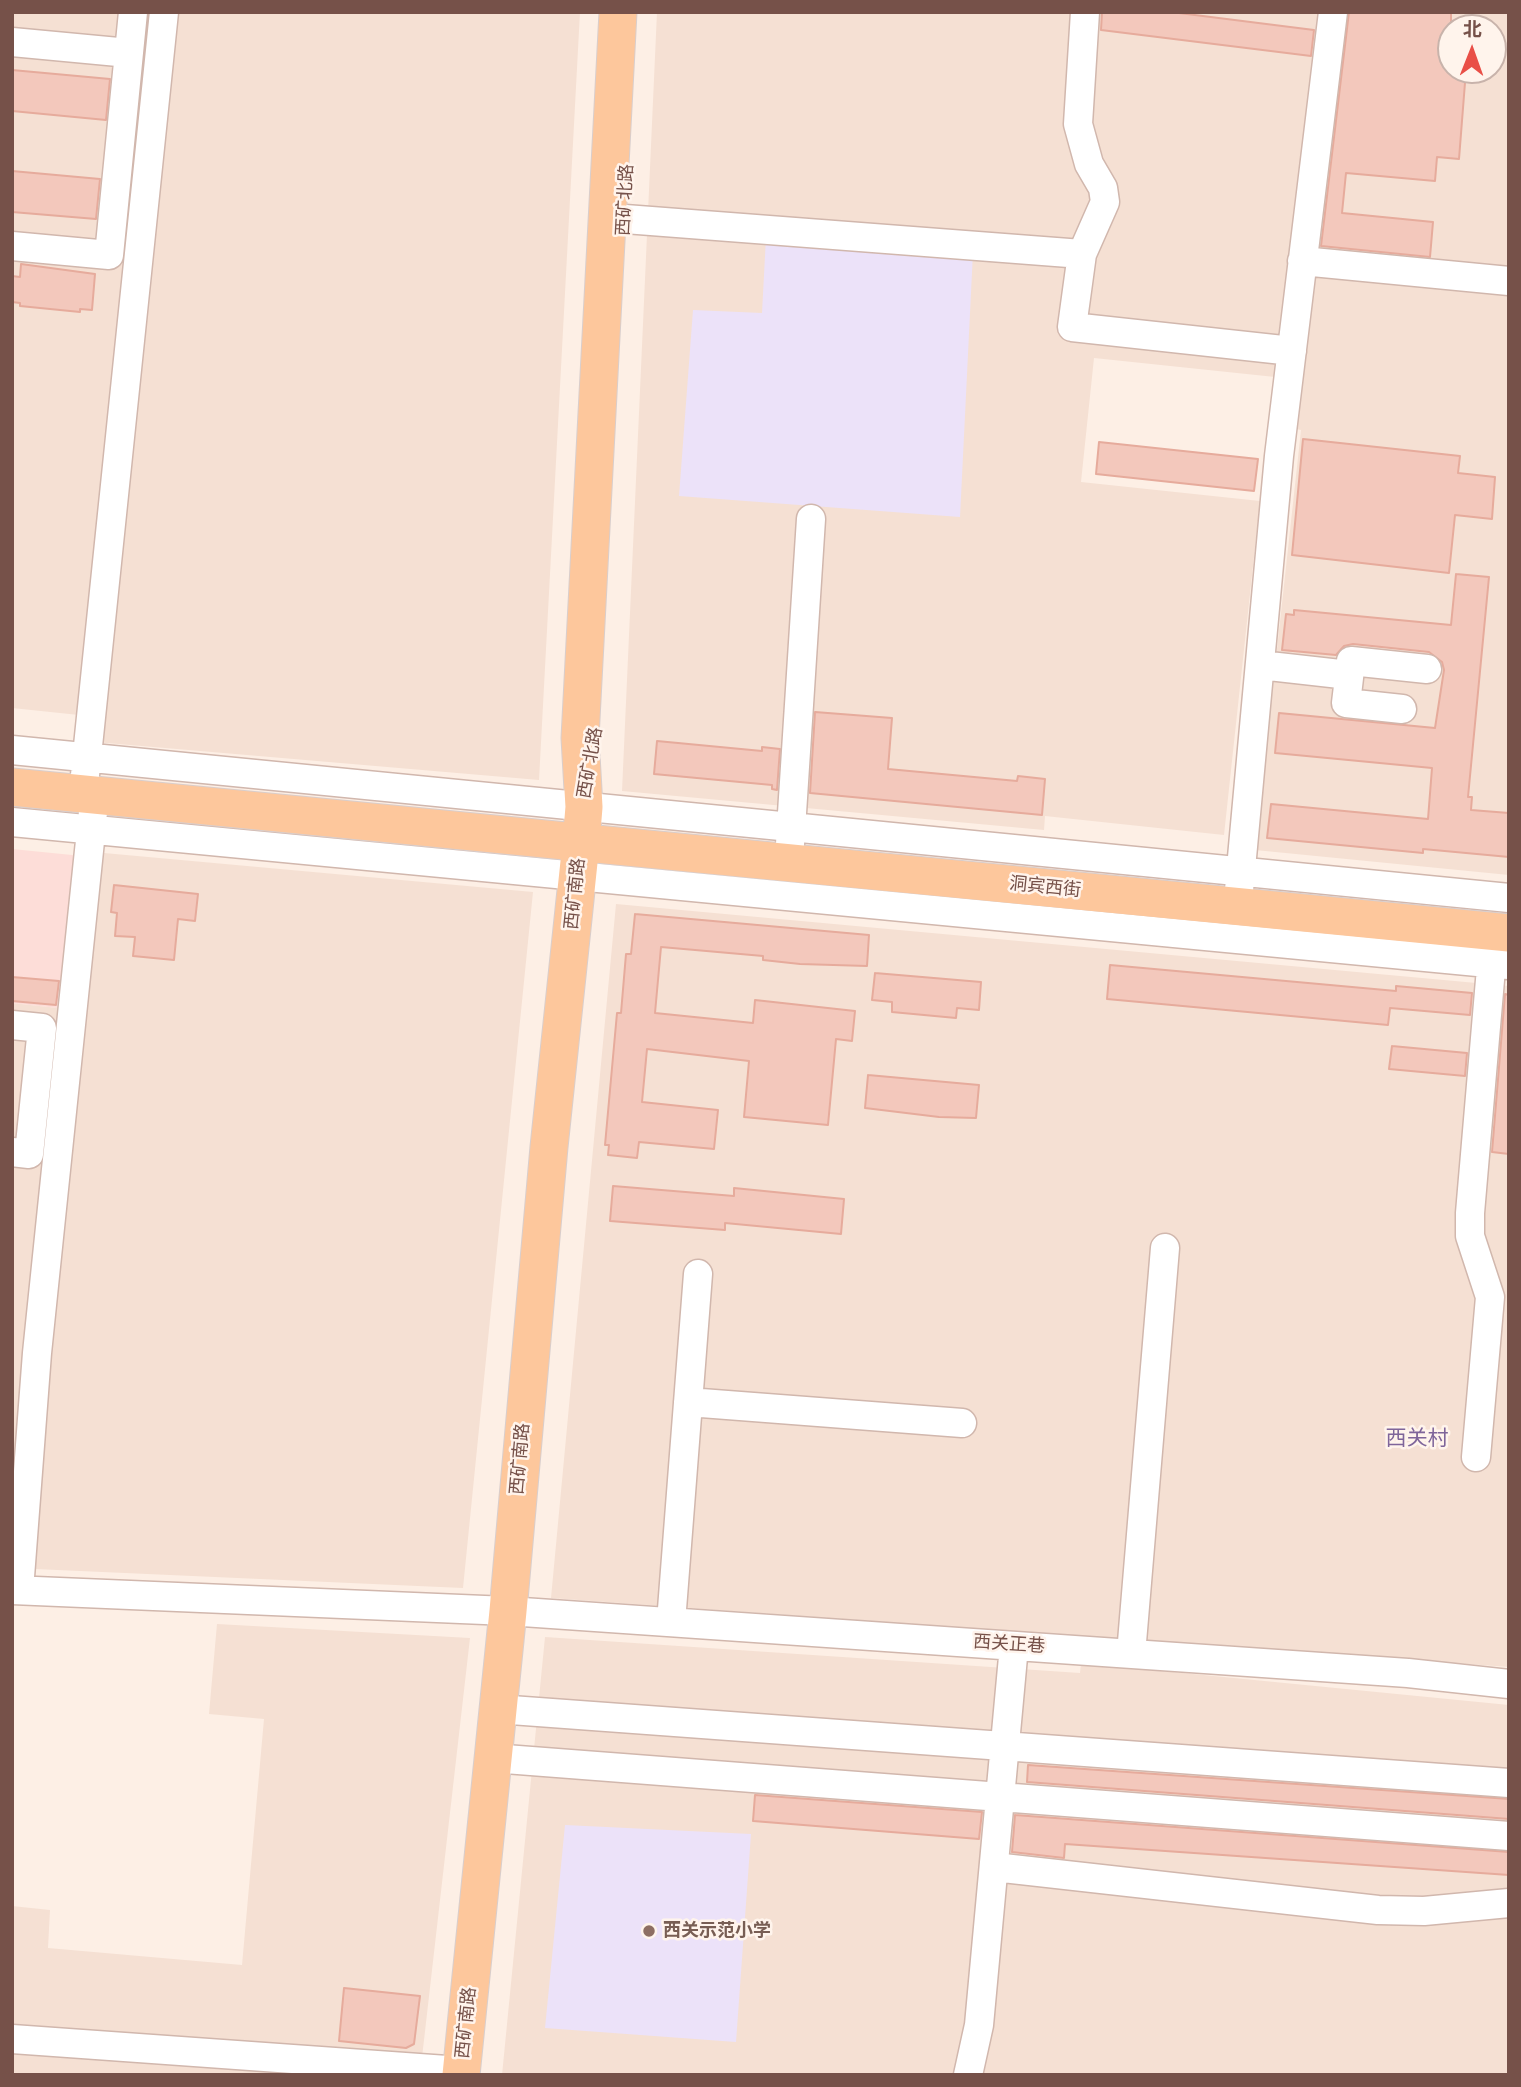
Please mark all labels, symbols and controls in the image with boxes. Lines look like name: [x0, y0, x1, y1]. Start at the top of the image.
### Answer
north arrow: [1437, 14, 1507, 84]
text: 北: [1463, 16, 1482, 43]
street label: 西矿北路: [613, 163, 639, 237]
street label: 西矿北路: [574, 726, 608, 800]
street label: 西矿南路: [561, 857, 591, 931]
street label: 洞宾西街: [1008, 873, 1082, 903]
street label: 西矿南路: [507, 1422, 535, 1496]
district label: 西关村: [1386, 1427, 1448, 1453]
street label: 西关正巷: [972, 1632, 1046, 1658]
place label: 西关示范小学: [663, 1920, 771, 1942]
marker: 西关示范小学: [641, 1923, 657, 1939]
street label: 西矿南路: [452, 1986, 482, 2060]

